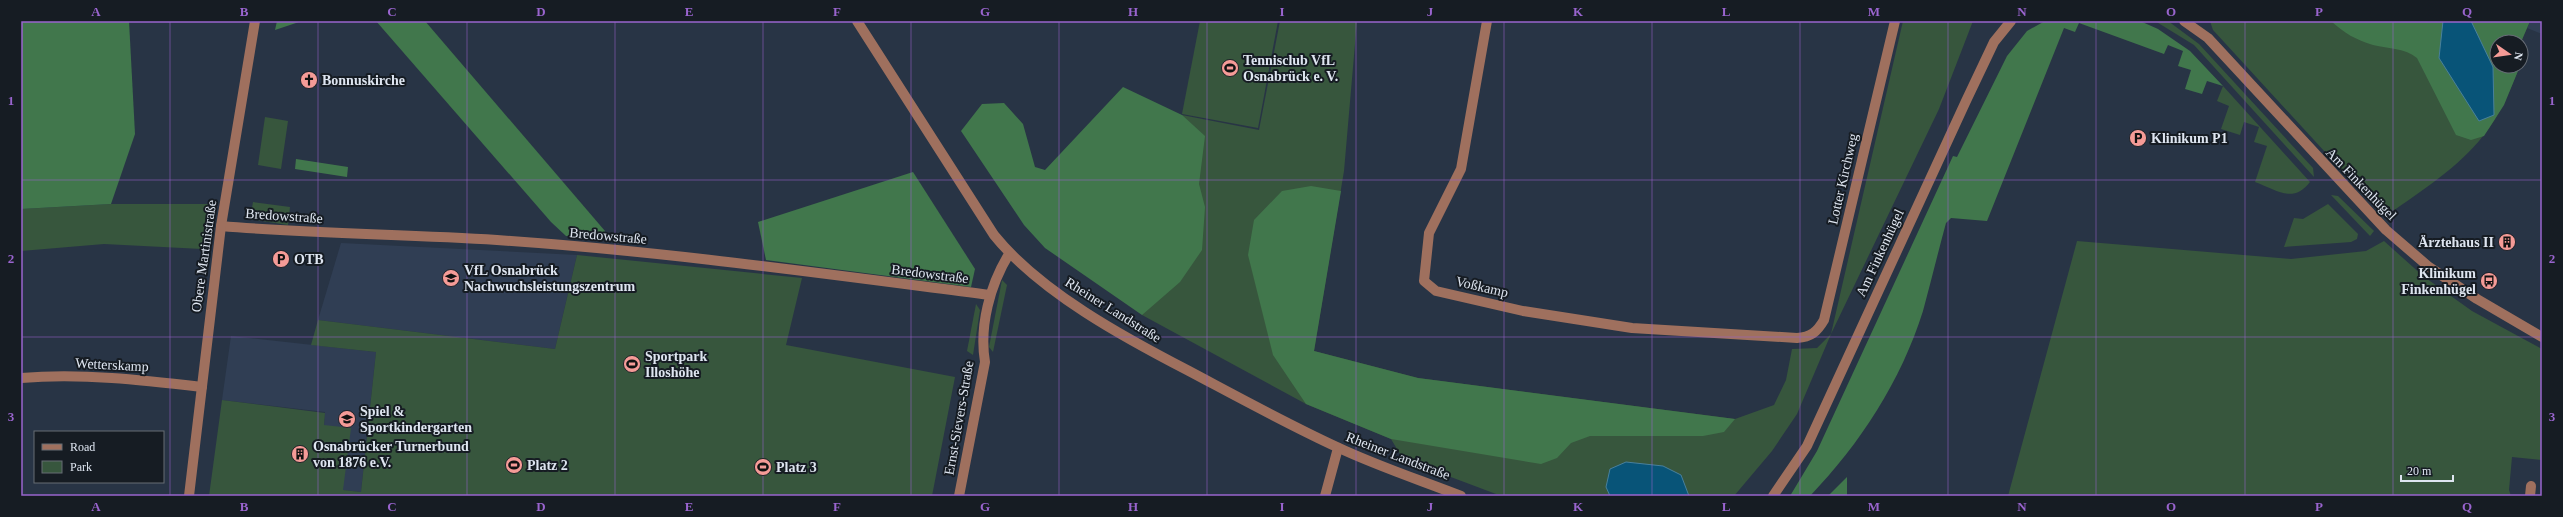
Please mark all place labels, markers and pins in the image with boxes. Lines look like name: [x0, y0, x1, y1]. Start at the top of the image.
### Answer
place label: Tennisclub VfL Osnabrück e. V.: [1243, 53, 1338, 84]
sports icon: Tennisclub VfL Osnabrück e. V.: [1220, 58, 1240, 78]
church icon: Bonnuskirche: [299, 70, 319, 90]
place label: Bonnuskirche: [322, 73, 405, 88]
parking icon: Klinikum P1: [2128, 128, 2148, 148]
place label: Klinikum P1: [2151, 131, 2228, 146]
building icon: Ärztehaus II: [2497, 232, 2517, 252]
place label: Ärztehaus II: [2418, 235, 2494, 250]
parking icon: OTB: [271, 249, 291, 269]
place label: OTB: [294, 252, 324, 267]
place label: VfL Osnabrück Nachwuchsleistungszentrum: [464, 263, 635, 294]
place label: Klinikum Finkenhügel: [2401, 266, 2476, 297]
school or university icon: VfL Osnabrück Nachwuchsleistungszentrum: [441, 268, 461, 288]
bus stop icon: Klinikum Finkenhügel: [2479, 271, 2499, 291]
place label: Sportpark Illoshöhe: [645, 349, 707, 380]
sports icon: Sportpark Illoshöhe: [622, 354, 642, 374]
place label: Spiel & Sportkindergarten: [360, 404, 472, 435]
school or university icon: Spiel & Sportkindergarten: [337, 409, 357, 429]
place label: Osnabrücker Turnerbund von 1876 e.V.: [313, 439, 469, 470]
building icon: Osnabrücker Turnerbund von 1876 e.V.: [290, 444, 310, 464]
sports icon: Platz 2: [504, 455, 524, 475]
sports icon: Platz 3: [753, 457, 773, 477]
place label: Platz 2: [527, 458, 568, 473]
place label: Platz 3: [776, 460, 817, 475]

